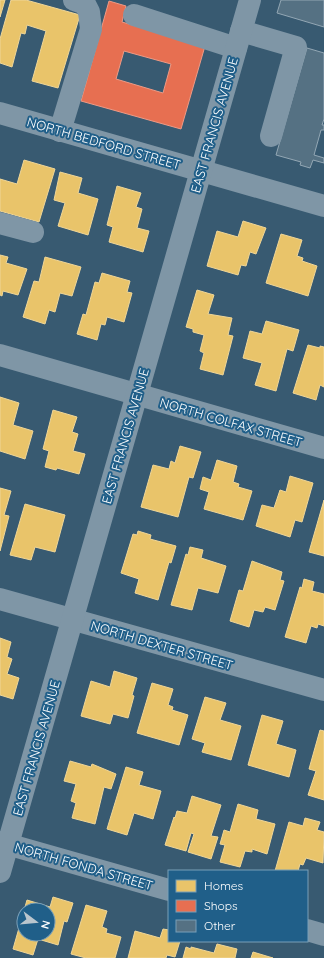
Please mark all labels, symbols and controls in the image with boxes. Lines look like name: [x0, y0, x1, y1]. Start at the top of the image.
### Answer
street label: EAST FRANCIS AVENUE: [187, 55, 241, 195]
street label: NORTH BEDFORD STREET: [25, 113, 183, 173]
street label: EAST FRANCIS AVENUE: [98, 366, 152, 506]
street label: NORTH COLFAX STREET: [158, 394, 304, 450]
street label: NORTH DEXTER STREET: [89, 617, 235, 673]
street label: EAST FRANCIS AVENUE: [9, 678, 63, 818]
street label: NORTH FONDA STREET: [13, 839, 155, 893]
legend: [168, 870, 308, 942]
text: Homes: [204, 878, 244, 893]
text: Shops: [204, 898, 238, 913]
north arrow: [16, 902, 56, 942]
text: Other: [204, 918, 236, 933]
text: N: [38, 919, 53, 931]

